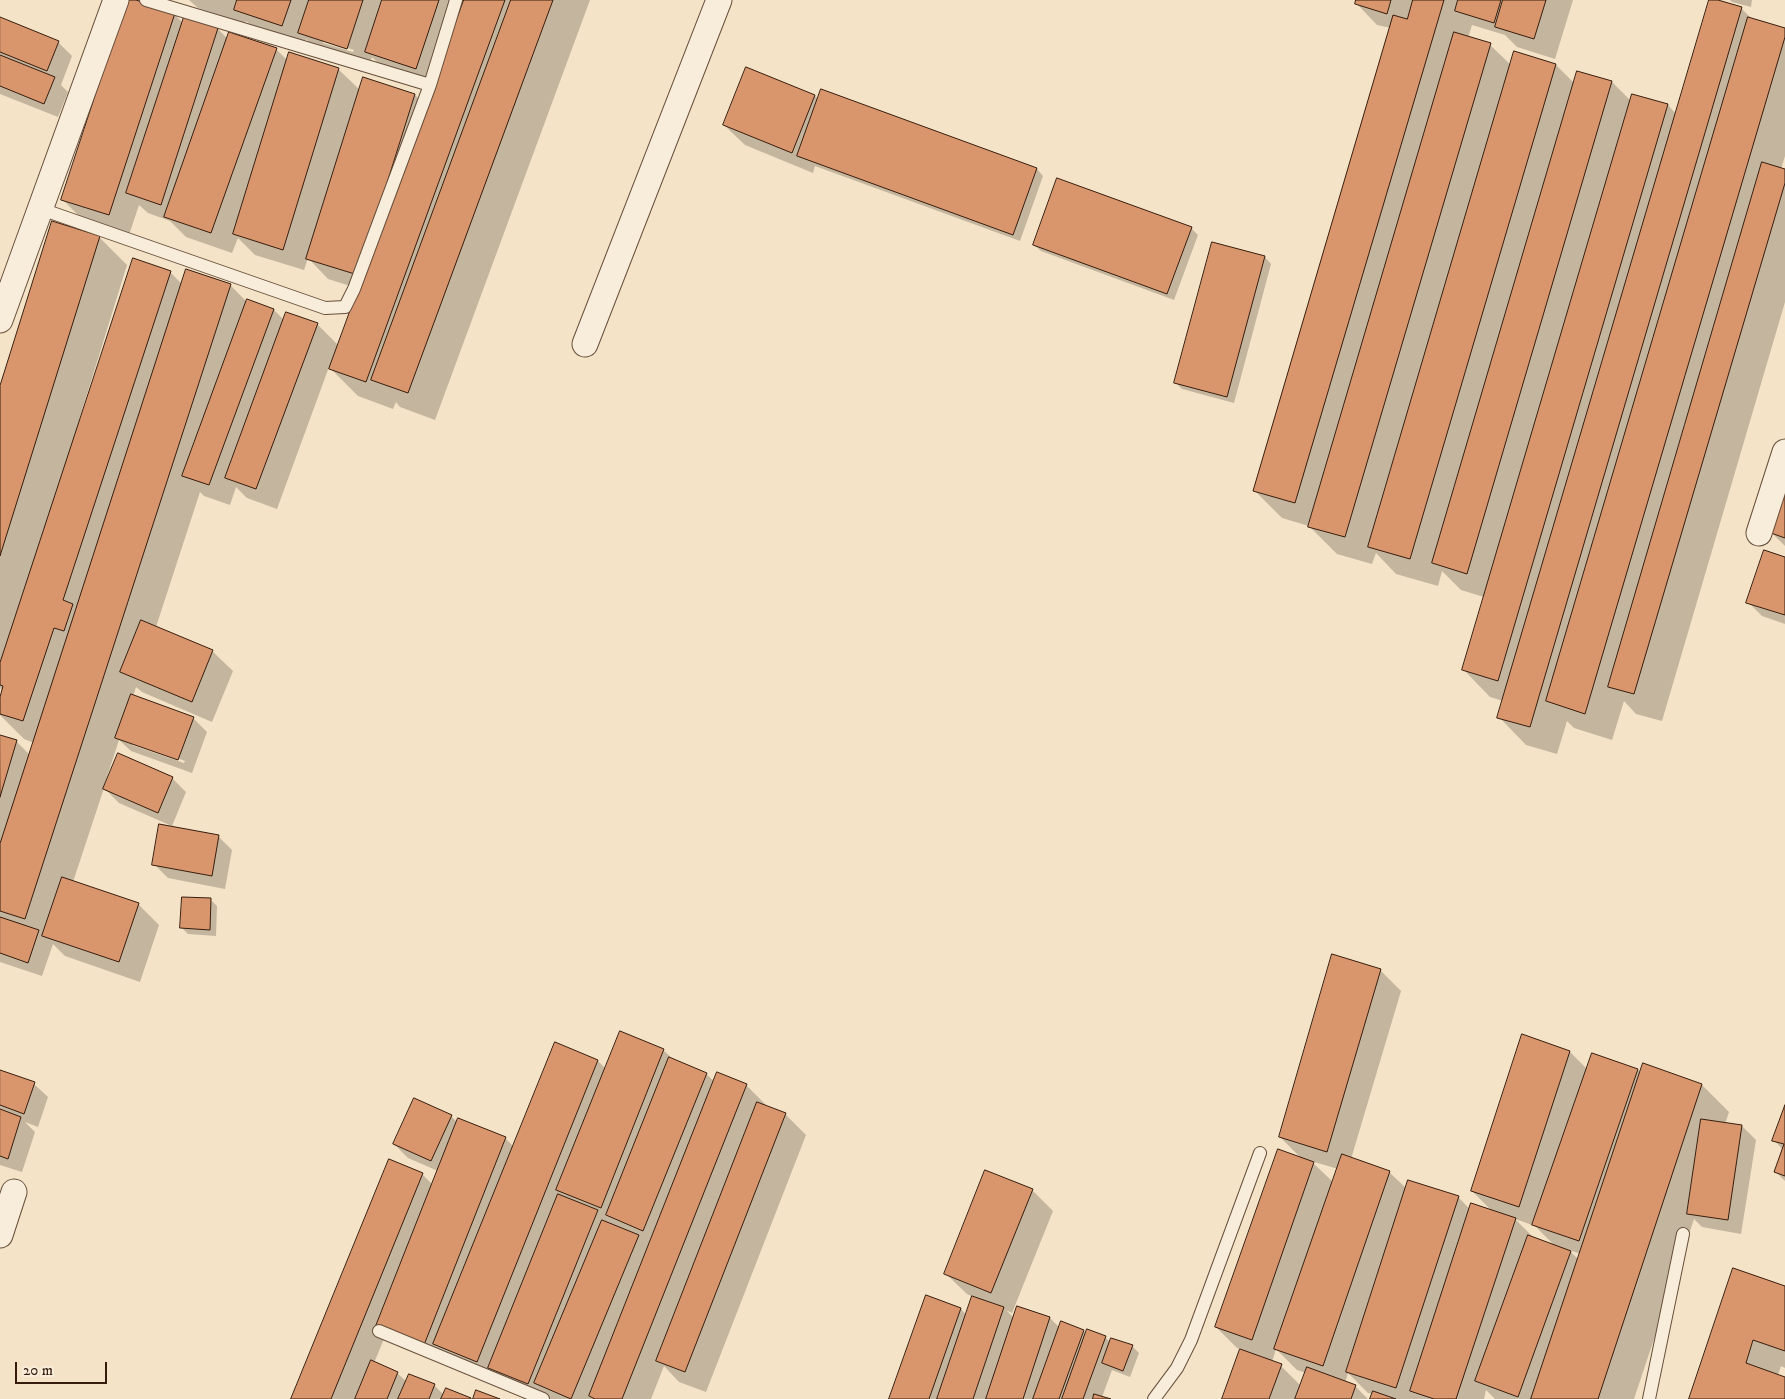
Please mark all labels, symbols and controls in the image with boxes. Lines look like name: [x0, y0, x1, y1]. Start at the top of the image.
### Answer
scale bar: [18, 1352, 110, 1384]
text: 20 m: [23, 1361, 53, 1380]

